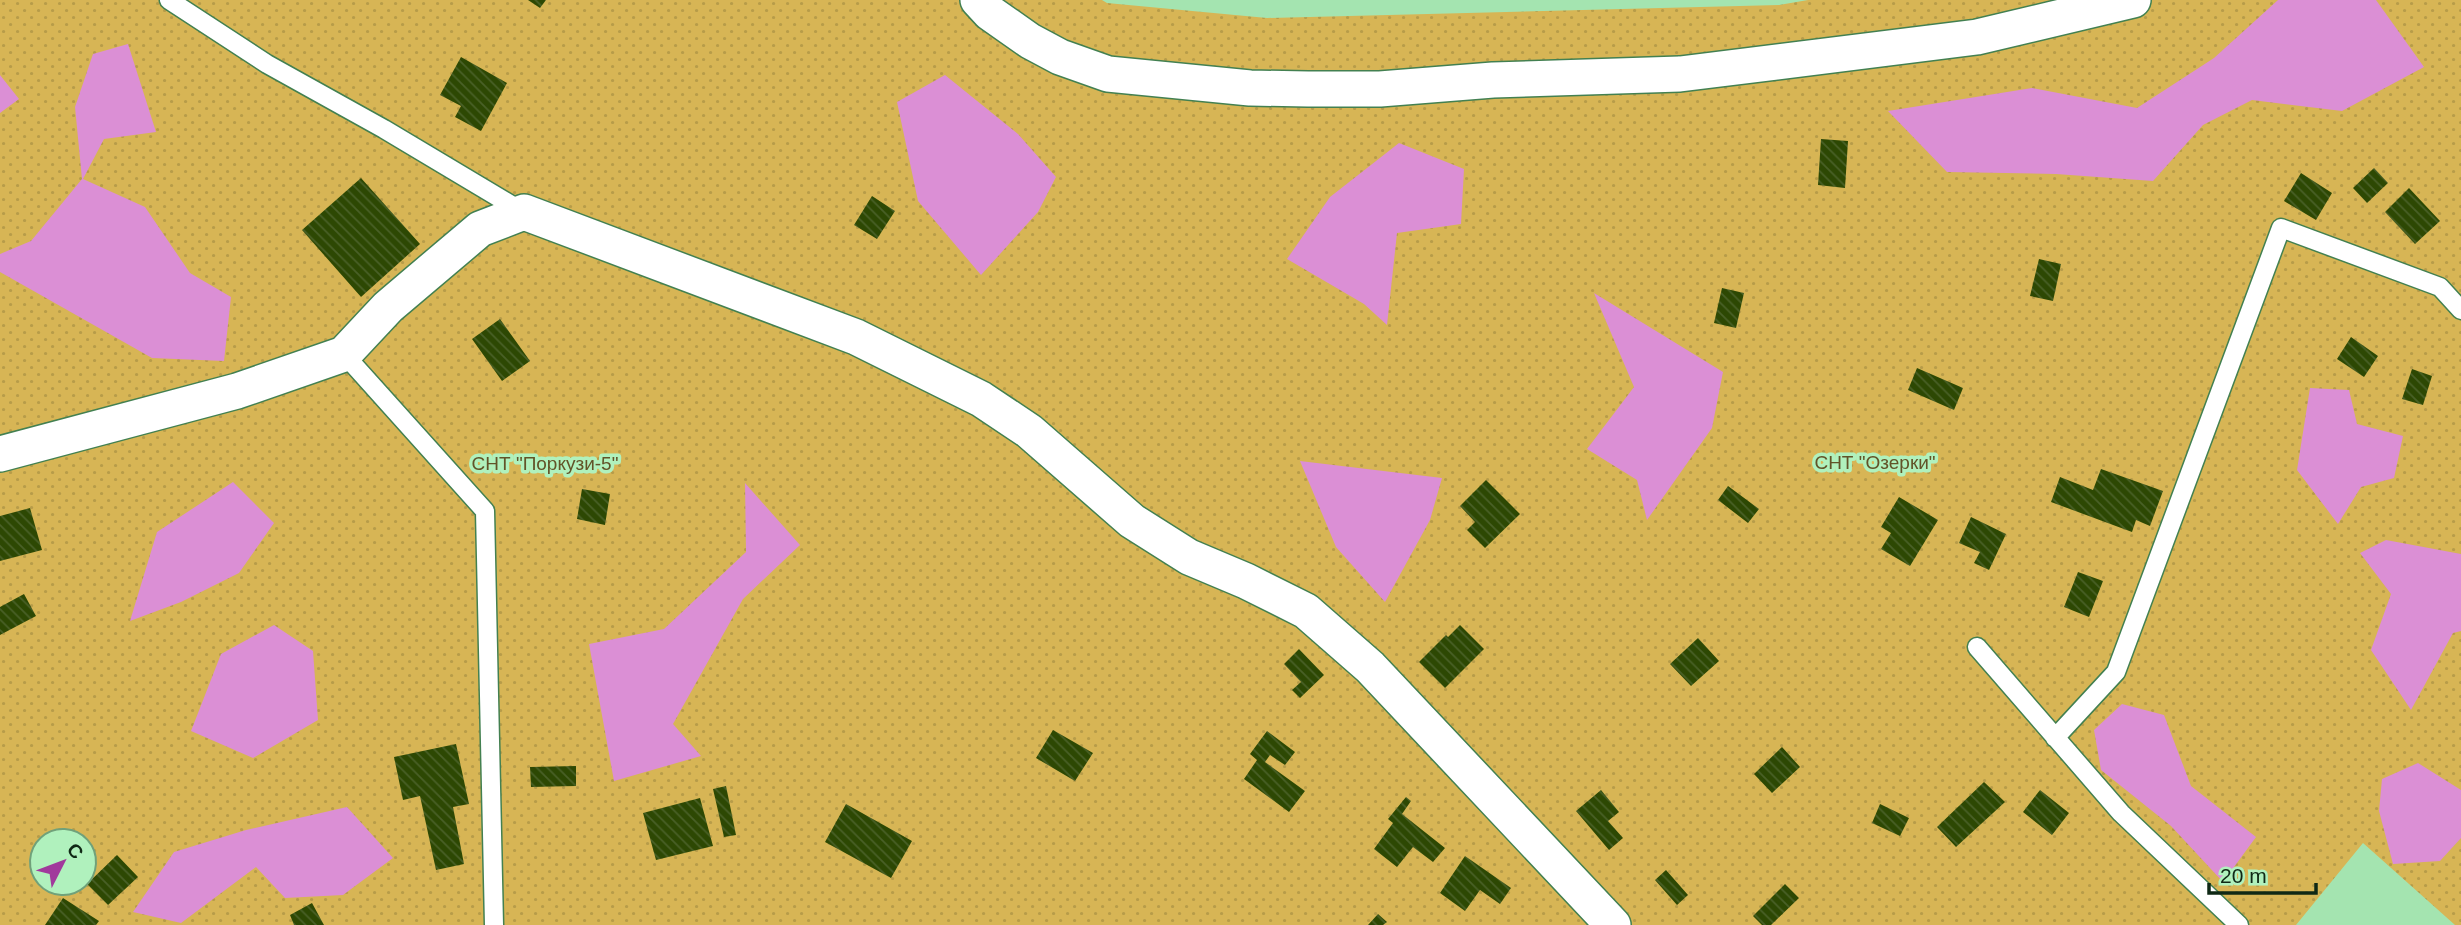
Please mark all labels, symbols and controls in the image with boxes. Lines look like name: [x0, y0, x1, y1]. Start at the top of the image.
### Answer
park label: СНТ "Озерки": [1814, 452, 1936, 473]
park label: СНТ "Поркузи-5": [472, 453, 618, 474]
north arrow: [28, 827, 98, 897]
text: С: [63, 839, 88, 863]
scale bar: [2209, 852, 2316, 896]
text: 20 m: [2220, 864, 2267, 887]

